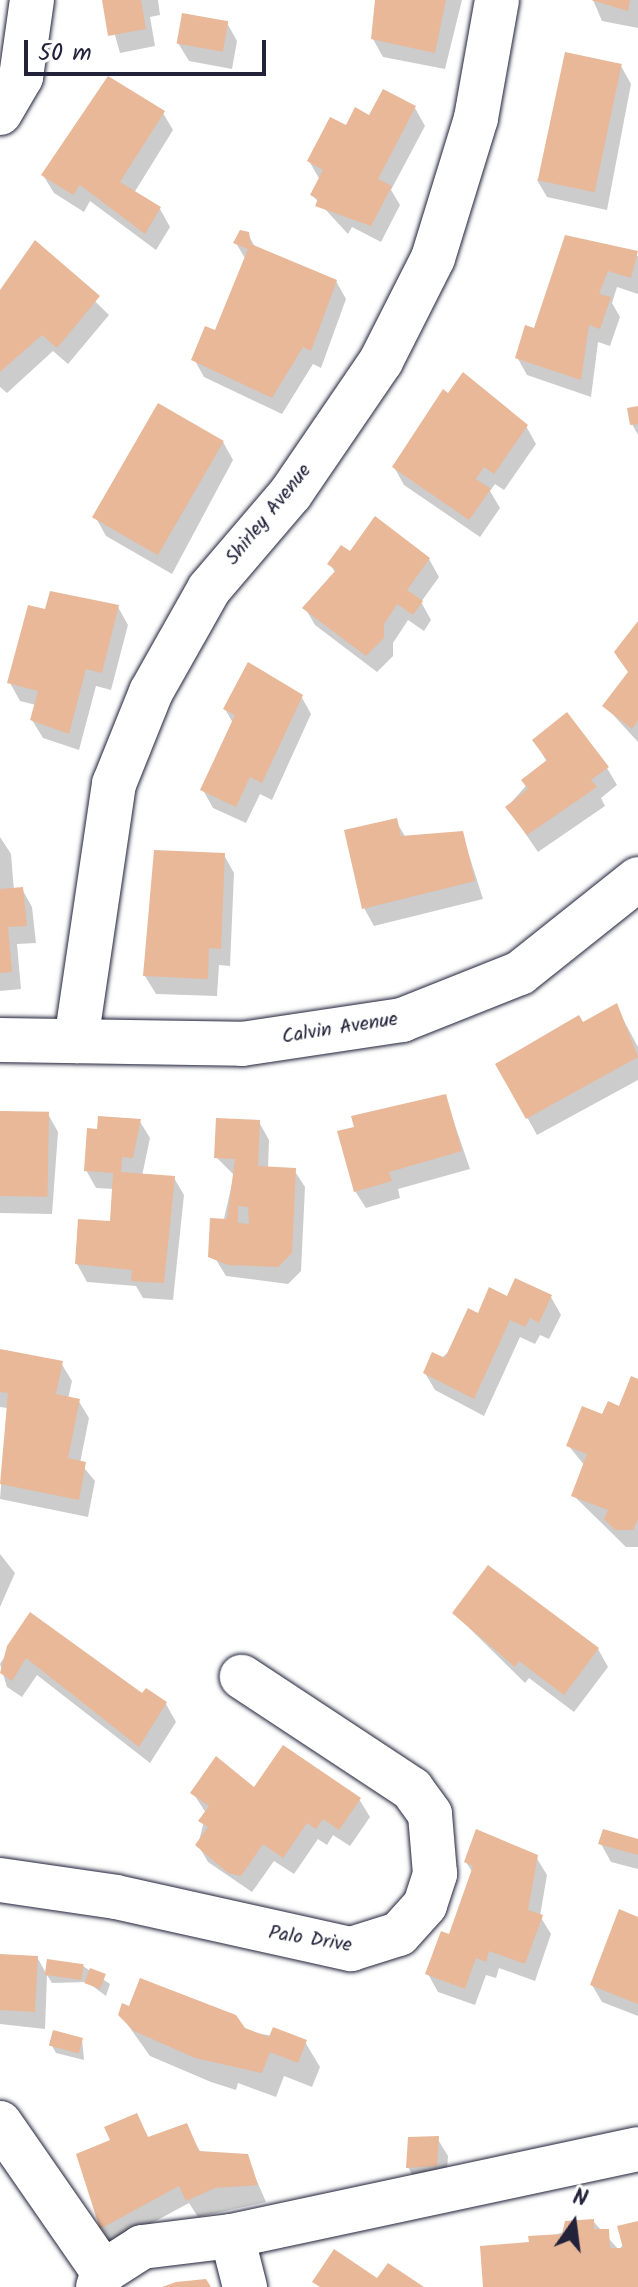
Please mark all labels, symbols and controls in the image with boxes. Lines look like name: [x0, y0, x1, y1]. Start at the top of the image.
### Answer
scale bar: [28, 24, 270, 74]
text: 50 m: [38, 34, 92, 73]
street label: Shirley Avenue: [221, 460, 317, 570]
street label: Calvin Avenue: [280, 1008, 400, 1050]
street label: Palo Drive: [267, 1922, 353, 1958]
text: N: [569, 2181, 591, 2218]
north arrow: [534, 2183, 614, 2263]

